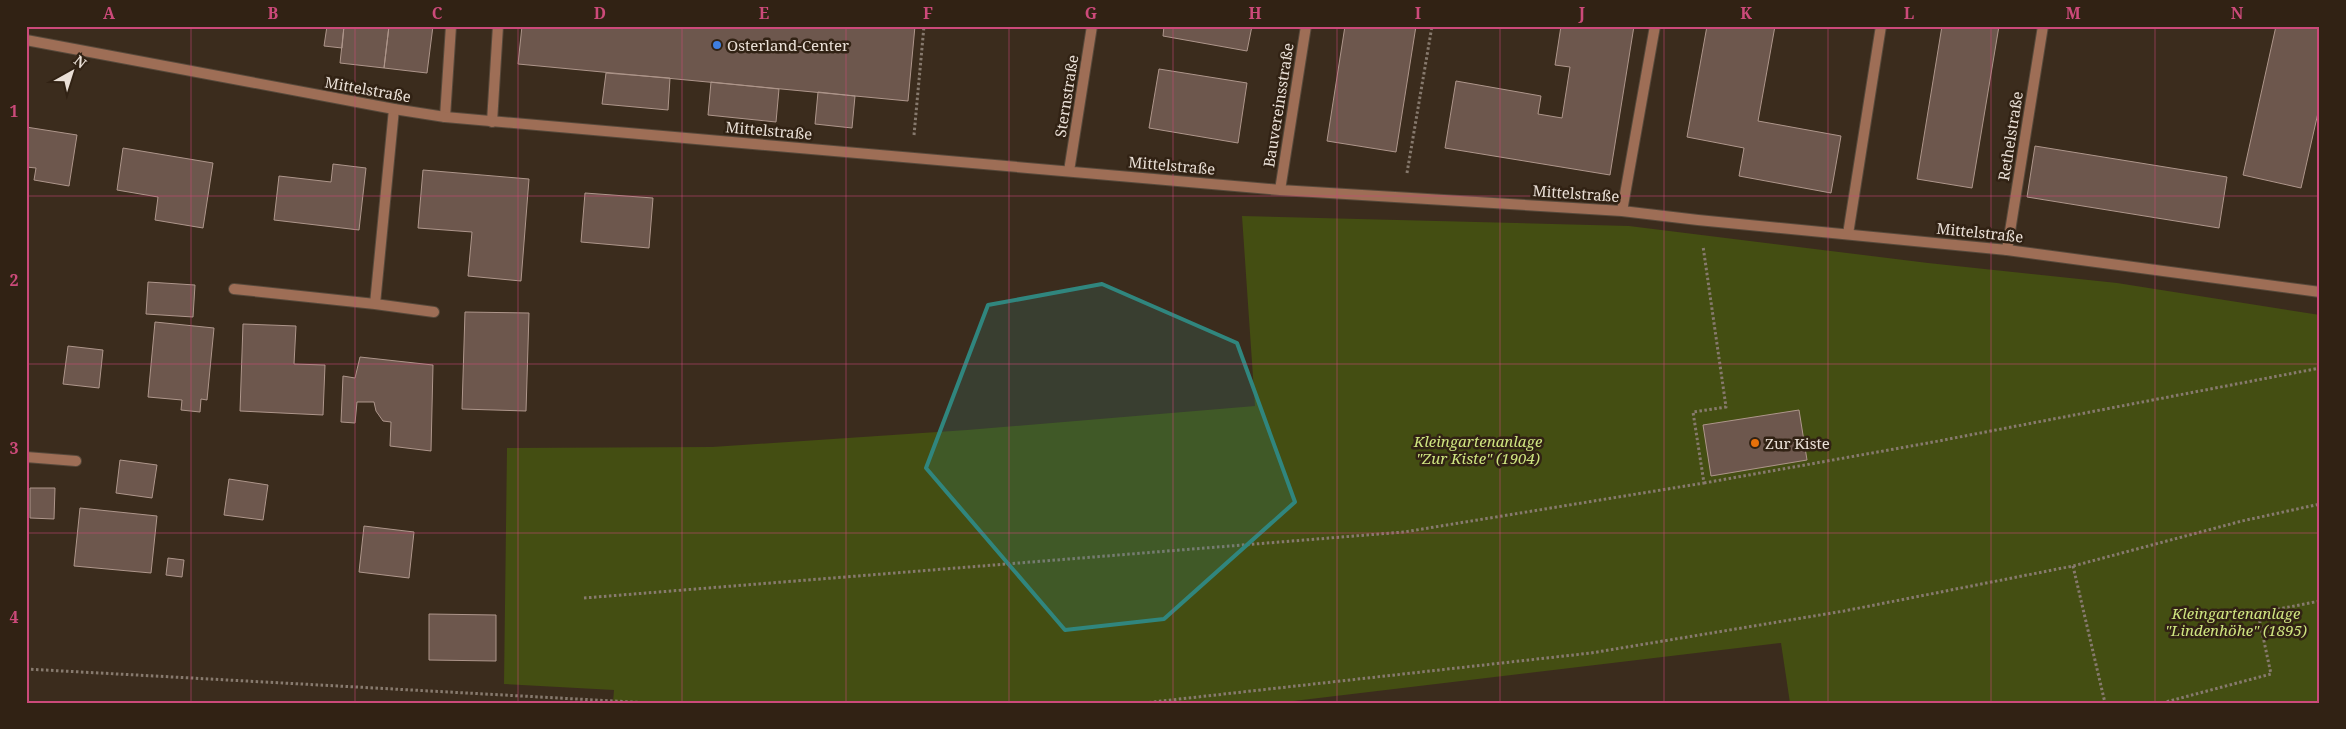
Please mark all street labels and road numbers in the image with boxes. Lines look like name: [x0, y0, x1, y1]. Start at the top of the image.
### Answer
street label: Bauvereinsstraße: [1258, 41, 1298, 169]
street label: Sternstraße: [1050, 53, 1082, 139]
street label: Mittelstraße: [323, 72, 413, 106]
street label: Rethelstraße: [1993, 90, 2027, 182]
street label: Mittelstraße: [725, 116, 813, 144]
street label: Mittelstraße: [1128, 151, 1216, 179]
street label: Mittelstraße: [1532, 180, 1620, 206]
street label: Mittelstraße: [1936, 218, 2024, 246]

